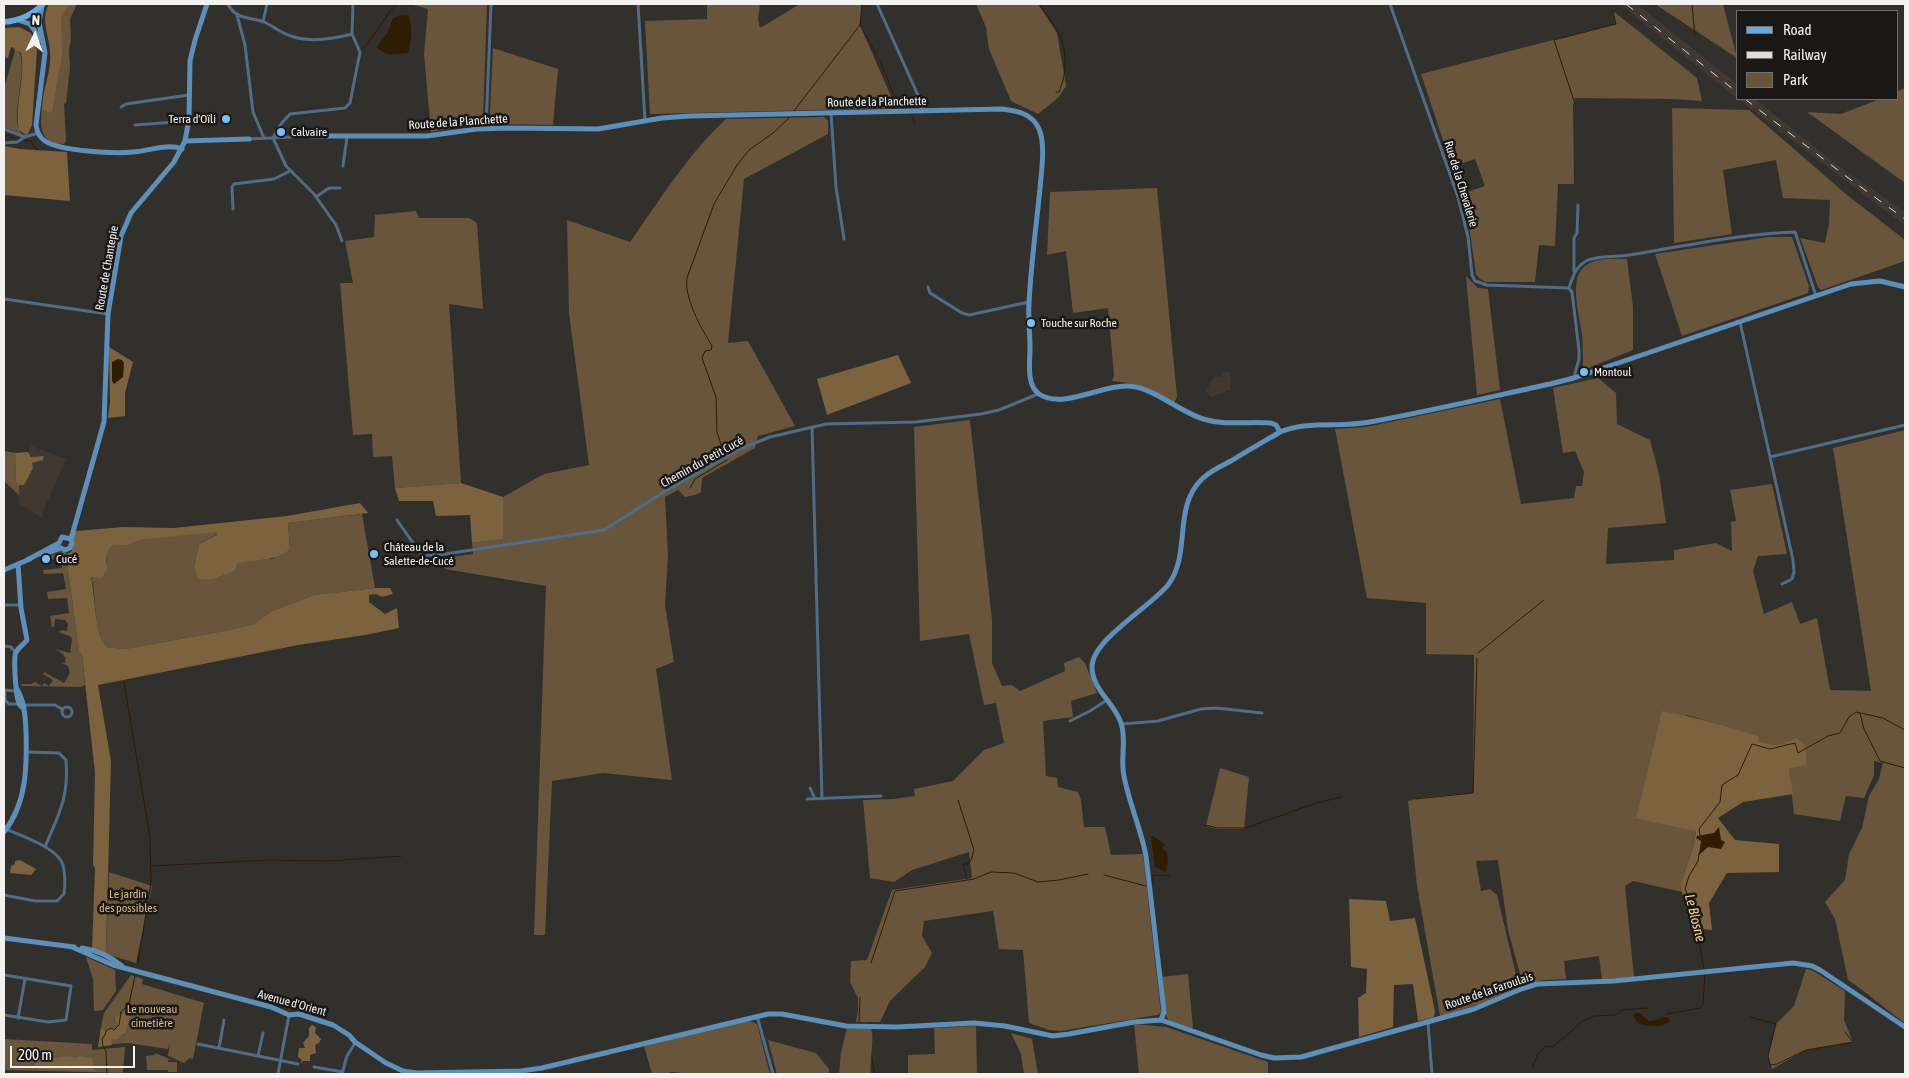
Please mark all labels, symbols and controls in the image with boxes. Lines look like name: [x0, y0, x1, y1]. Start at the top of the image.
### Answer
north arrow: [10, 10, 60, 60]
legend: [1736, 10, 1899, 100]
text: N: [31, 12, 40, 28]
text: Road: [1783, 21, 1812, 38]
text: Railway: [1783, 46, 1827, 63]
text: Park: [1783, 71, 1808, 88]
street label: Route de la Planchette: [827, 94, 927, 110]
street label: Route de la Planchette: [408, 111, 508, 133]
place label: Terra d'Oïli: [169, 112, 216, 126]
marker: Terra d'Oïli: [220, 113, 232, 125]
place label: Calvaire: [291, 125, 327, 139]
marker: Calvaire: [275, 126, 287, 138]
street label: Rue de la Chevalerie: [1441, 139, 1481, 229]
street label: Route de Chantepie: [92, 224, 122, 312]
place label: Touche sur Roche: [1041, 316, 1117, 330]
marker: Touche sur Roche: [1025, 317, 1037, 329]
place label: Montoul: [1594, 365, 1631, 379]
marker: Montoul: [1578, 366, 1590, 378]
street label: Chemin du Petit Cucé: [658, 433, 746, 491]
place label: Château de la Salette-de-Cucé: [384, 540, 454, 568]
marker: Château de la Salette-de-Cucé: [368, 548, 380, 560]
place label: Cucé: [56, 552, 77, 566]
marker: Cucé: [40, 553, 52, 565]
park label: Le jardin des possibles: [99, 887, 157, 915]
water label: Le Blosne: [1681, 892, 1709, 944]
street label: Route de la Faroulais: [1443, 969, 1535, 1013]
street label: Avenue d'Orient: [256, 987, 328, 1019]
park label: Le nouveau cimetière: [127, 1002, 177, 1030]
scale bar: [12, 1036, 138, 1068]
text: 200 m: [18, 1046, 52, 1063]

